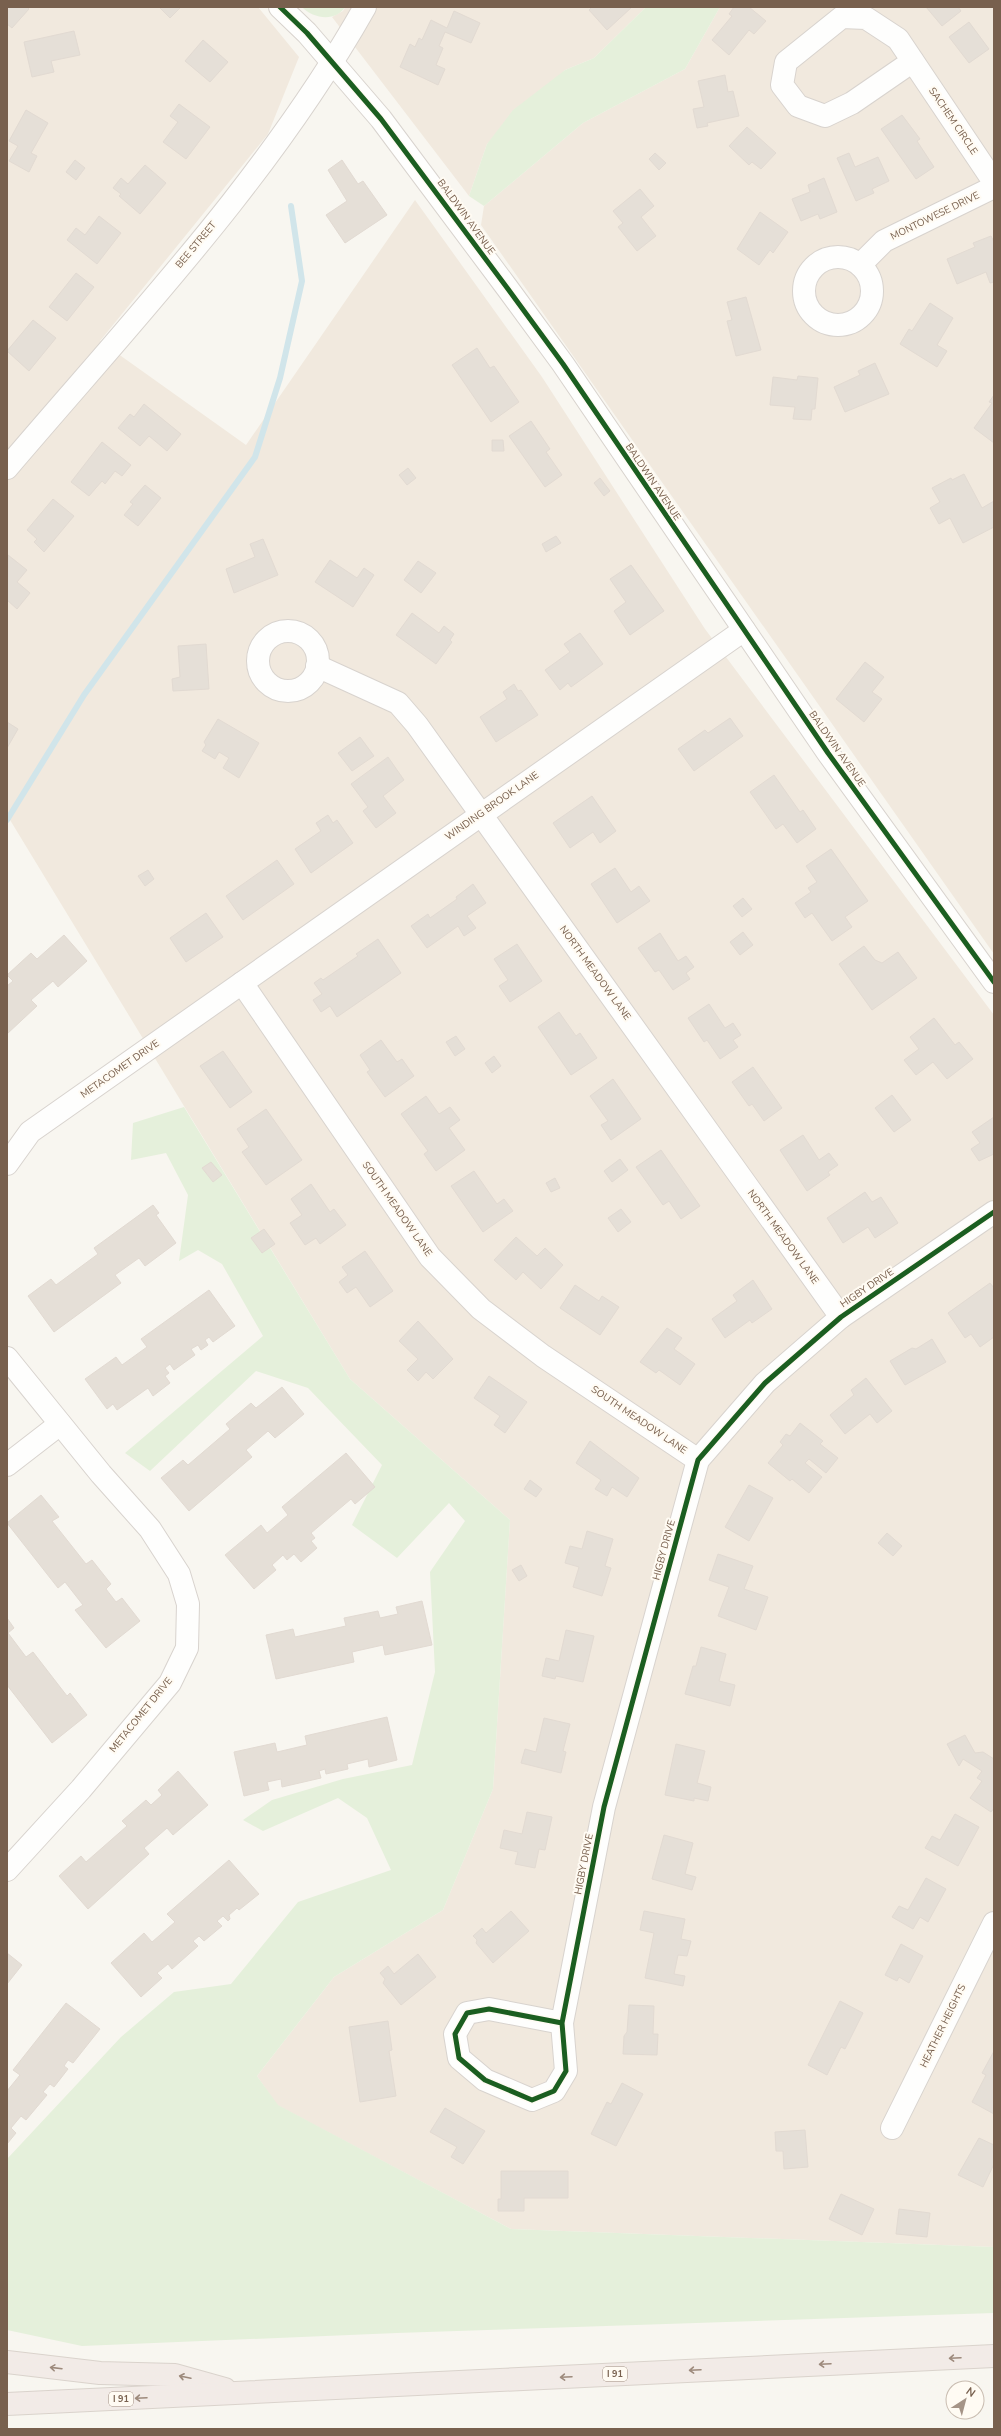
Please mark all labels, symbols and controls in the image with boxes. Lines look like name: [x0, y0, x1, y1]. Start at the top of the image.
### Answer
street label: SACHEM CIRCLE: [925, 85, 981, 158]
street label: BALDWIN AVENUE: [434, 176, 498, 258]
street label: MONTOWESE DRIVE: [888, 188, 982, 244]
street label: BEE STREET: [172, 219, 220, 271]
street label: BALDWIN AVENUE: [622, 441, 684, 523]
street label: BALDWIN AVENUE: [805, 708, 869, 790]
street label: WINDING BROOK LANE: [442, 768, 542, 844]
street label: NORTH MEADOW LANE: [556, 923, 634, 1023]
street label: METACOMET DRIVE: [78, 1036, 162, 1101]
street label: SOUTH MEADOW LANE: [359, 1159, 435, 1259]
street label: NORTH MEADOW LANE: [744, 1187, 822, 1287]
street label: HIGBY DRIVE: [837, 1265, 897, 1311]
street label: SOUTH MEADOW LANE: [588, 1383, 690, 1458]
street label: HIGBY DRIVE: [649, 1518, 679, 1582]
street label: METACOMET DRIVE: [106, 1674, 176, 1756]
street label: HIGBY DRIVE: [571, 1832, 597, 1896]
street label: HEATHER HEIGHTS: [917, 1982, 969, 2070]
one-way arrow: [949, 2354, 962, 2361]
one-way arrow: [819, 2360, 832, 2368]
one-way arrow: [50, 2365, 63, 2372]
road number: I 91: [603, 2367, 627, 2381]
one-way arrow: [689, 2367, 702, 2374]
one-way arrow: [179, 2373, 192, 2381]
one-way arrow: [560, 2373, 573, 2380]
north arrow: [945, 2380, 985, 2420]
text: N: [963, 2384, 978, 2401]
road number: I 91: [109, 2392, 133, 2406]
one-way arrow: [135, 2394, 148, 2401]

